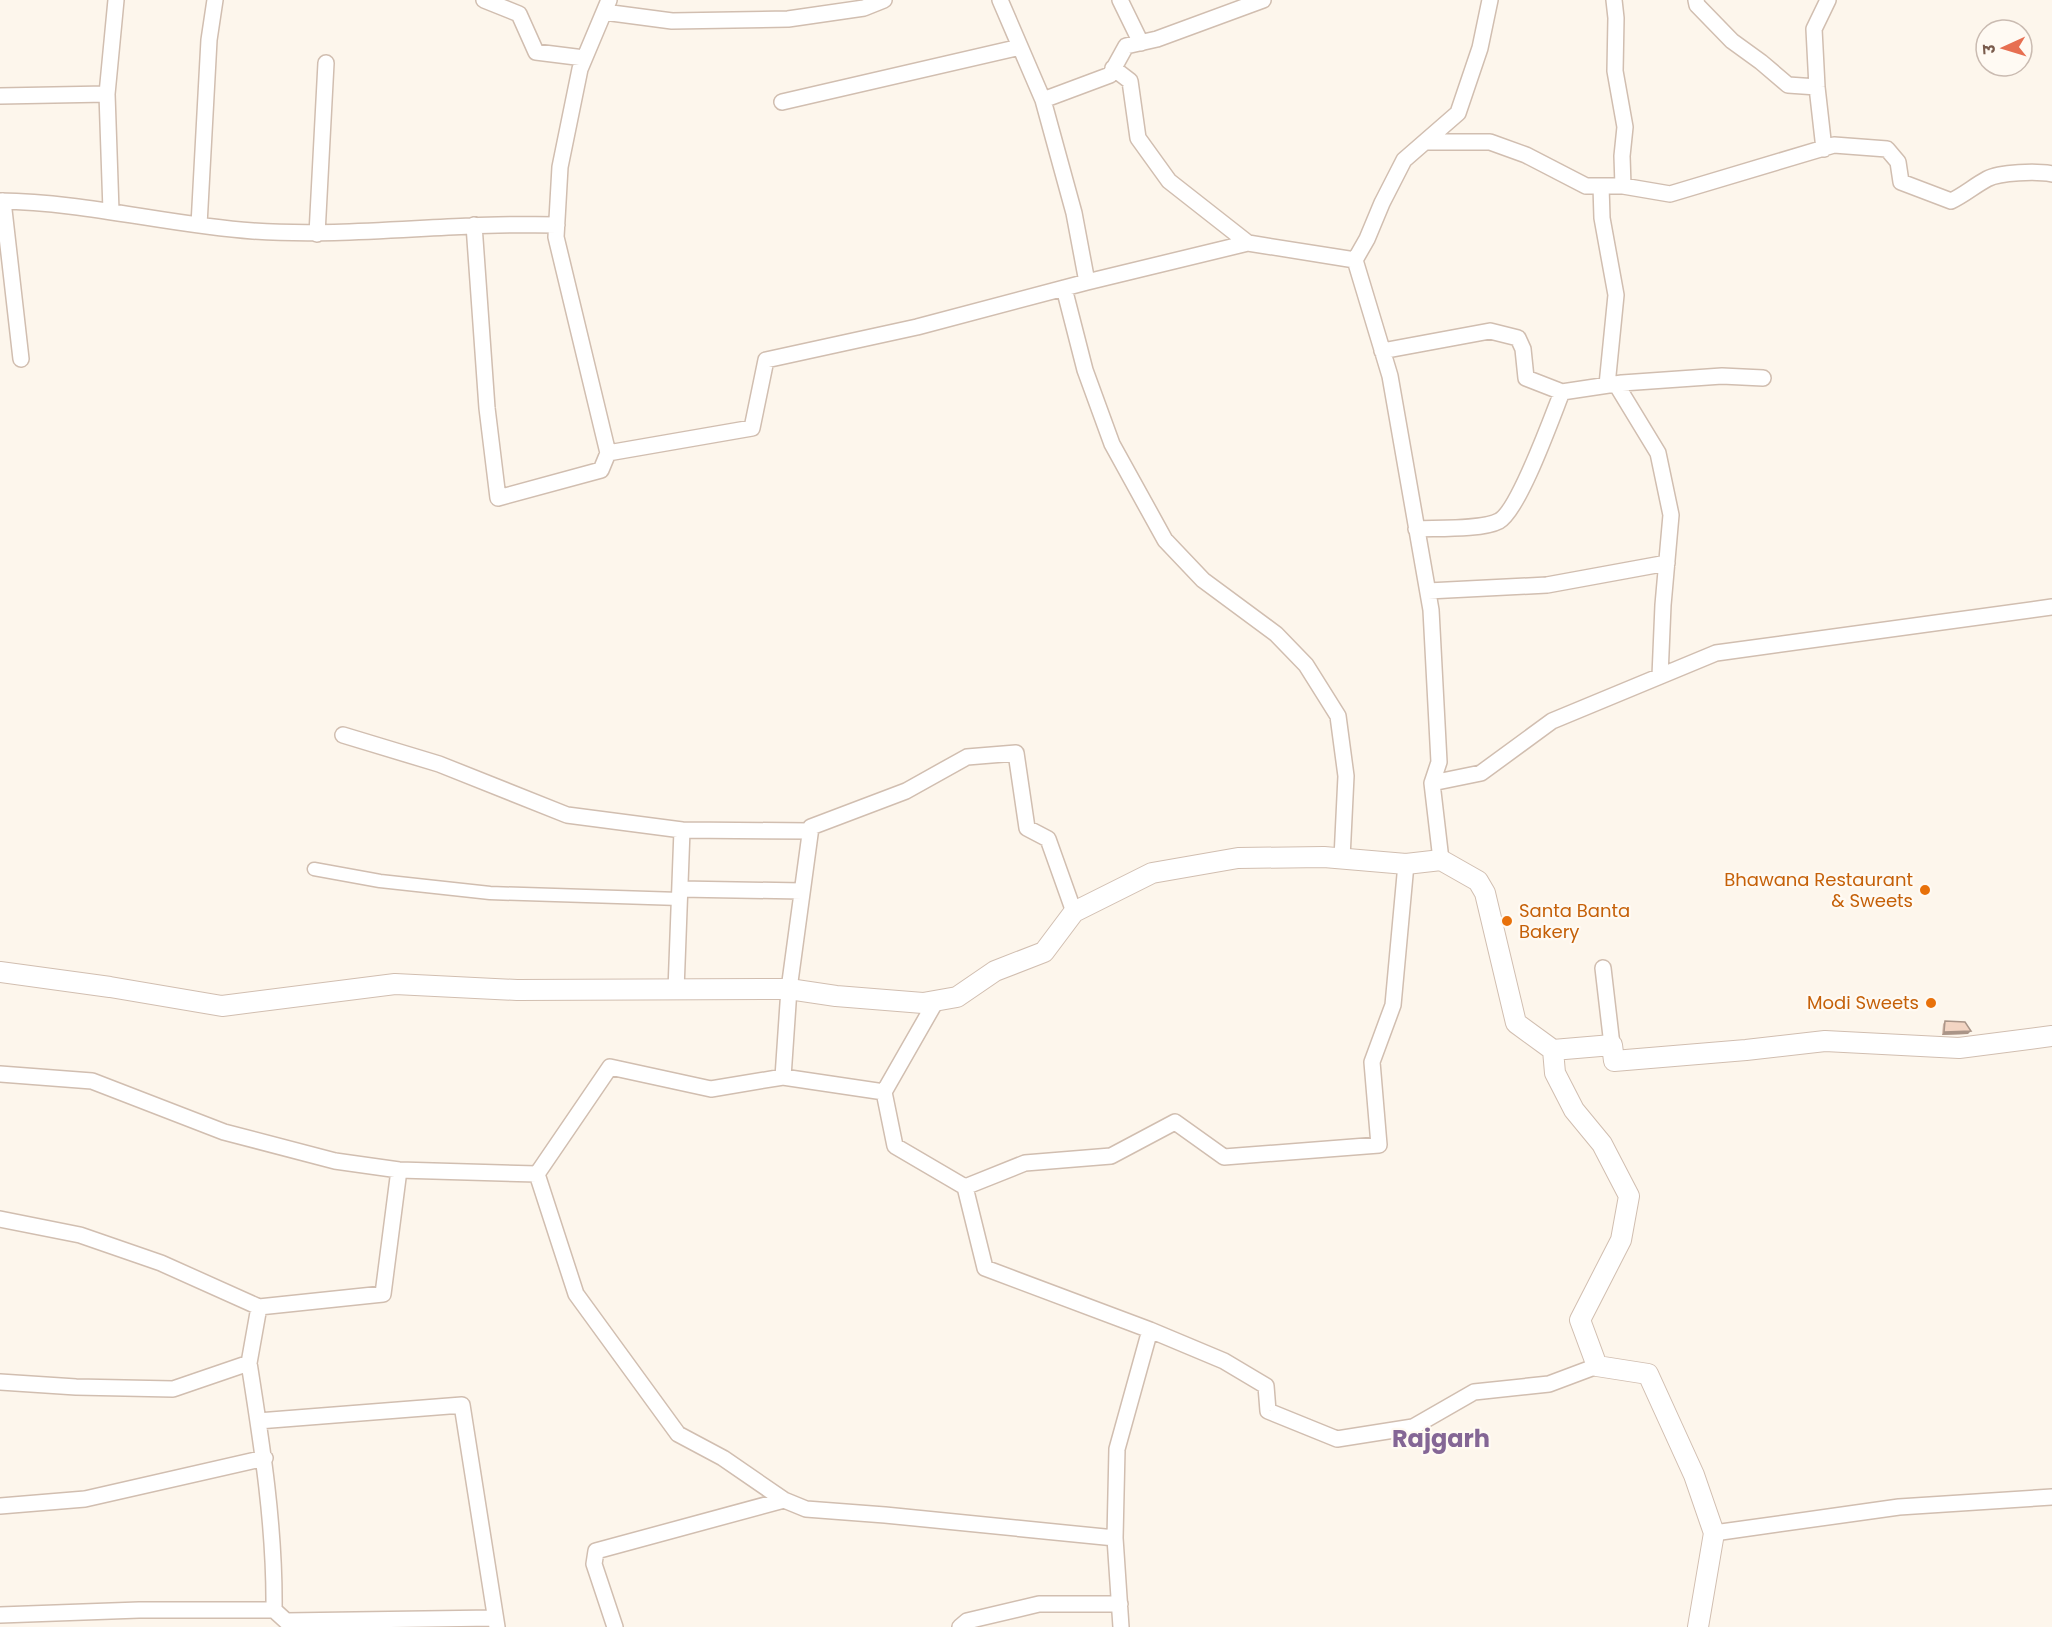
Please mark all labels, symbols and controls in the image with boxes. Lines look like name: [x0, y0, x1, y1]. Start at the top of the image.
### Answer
north arrow: [1974, 18, 2034, 78]
text: उ: [1978, 43, 2001, 55]
place label: Bhawana Restaurant & Sweets: [1724, 867, 1913, 913]
marker: Bhawana Restaurant & Sweets: [1918, 883, 1932, 897]
place label: Santa Banta Bakery: [1519, 898, 1630, 944]
marker: Santa Banta Bakery: [1500, 914, 1514, 928]
place label: Modi Sweets: [1807, 990, 1919, 1015]
marker: Modi Sweets: [1924, 996, 1938, 1010]
district label: Rajgarh: [1392, 1422, 1490, 1455]

